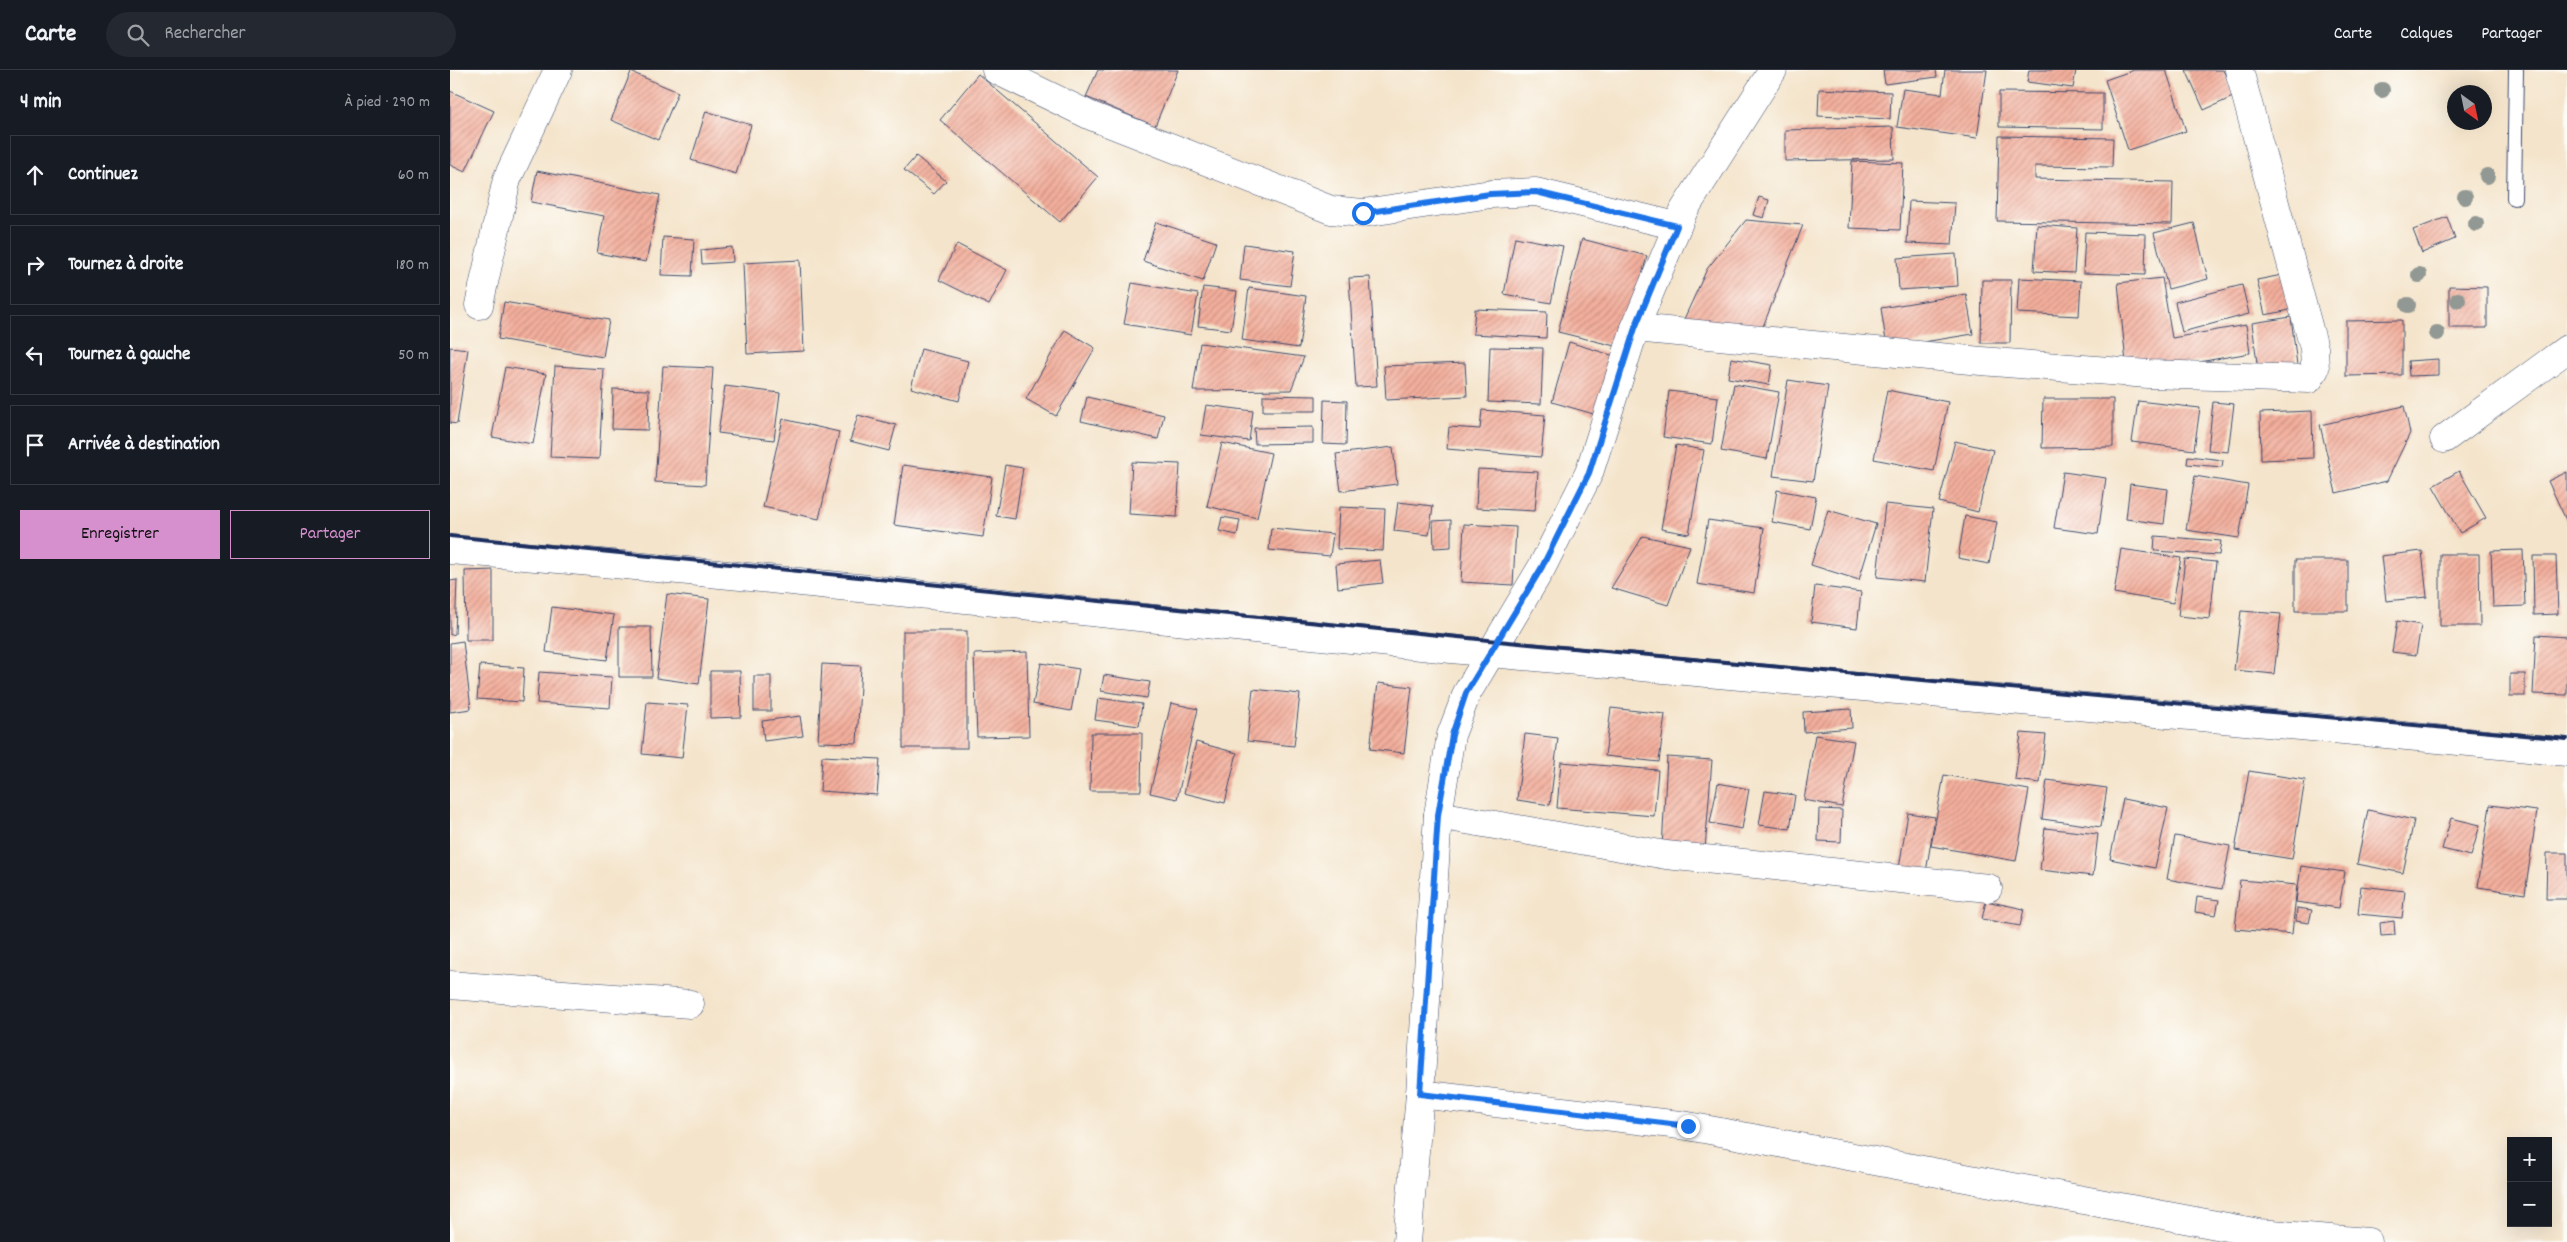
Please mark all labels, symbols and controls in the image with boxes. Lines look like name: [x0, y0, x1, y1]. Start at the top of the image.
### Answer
search box: [106, 12, 456, 57]
text: Carte: [25, 18, 76, 52]
icon: search: [124, 21, 152, 49]
text: Rechercher: [164, 21, 246, 48]
text: Carte: [2334, 22, 2372, 47]
text: Calques: [2400, 22, 2453, 47]
text: Partager: [2481, 22, 2542, 47]
north arrow: [2447, 85, 2492, 130]
text: 4 min: [20, 88, 62, 118]
text: À pied · 290 m: [345, 91, 430, 114]
icon: ahead: [21, 161, 49, 189]
text: Continuez: [68, 162, 138, 189]
text: 60 m: [398, 164, 429, 187]
route start: [1352, 202, 1375, 225]
icon: right: [21, 251, 49, 279]
text: Tournez à droite: [68, 252, 183, 279]
text: 180 m: [396, 254, 429, 277]
icon: left: [21, 341, 49, 369]
text: Tournez à gauche: [68, 342, 190, 369]
text: 50 m: [398, 344, 429, 367]
icon: arrive: [21, 431, 49, 459]
text: Arrivée à destination: [68, 432, 220, 459]
button: Enregistrer: [20, 510, 220, 559]
button: Partager: [230, 510, 430, 559]
route end: [1677, 1115, 1700, 1138]
map controls: [2507, 1137, 2552, 1227]
button: +: [2507, 1137, 2552, 1182]
button: −: [2507, 1182, 2552, 1227]

